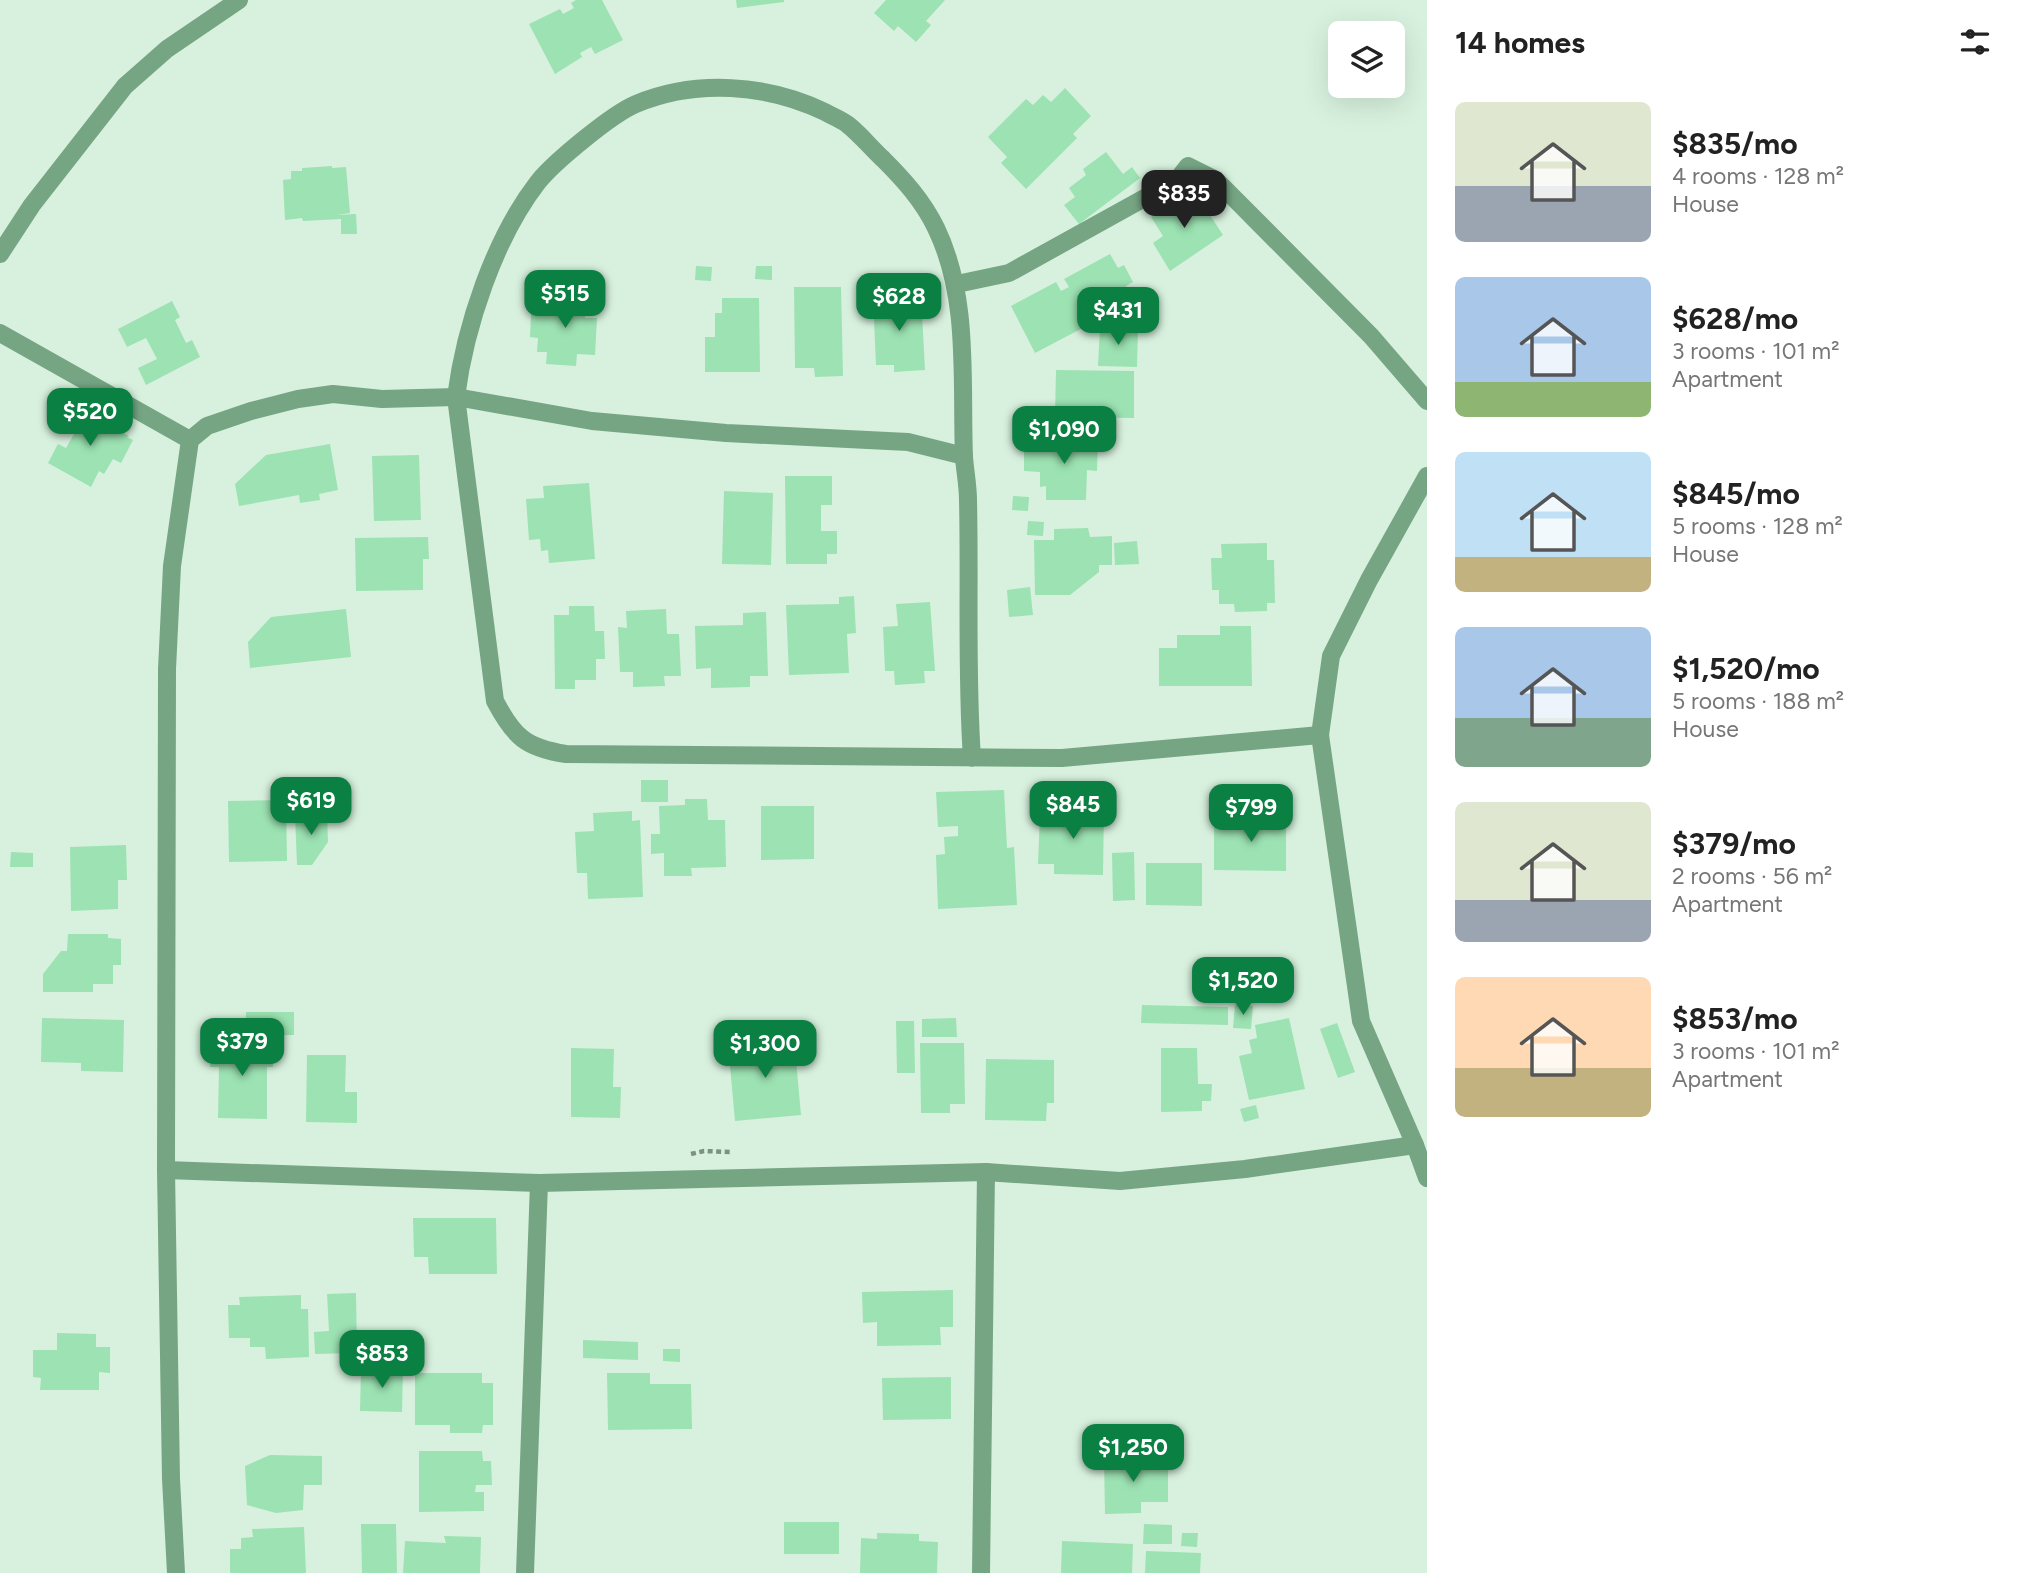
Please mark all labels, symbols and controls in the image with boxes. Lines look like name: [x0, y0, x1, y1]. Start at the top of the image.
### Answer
map controls: [1328, 21, 1405, 98]
button: layers: [1328, 21, 1405, 98]
icon: filters: [1956, 23, 1994, 61]
text: 14 homes: [1455, 24, 1585, 61]
text: $835/mo: [1672, 125, 1798, 162]
icon: home: [1511, 130, 1595, 214]
text: 4 rooms · 128 m²: [1672, 162, 1844, 190]
pin: $835: [1143, 170, 1225, 230]
text: $835: [1158, 179, 1210, 207]
text: House: [1672, 190, 1739, 218]
pin: $515: [524, 270, 606, 330]
pin: $628: [858, 274, 940, 333]
text: $515: [540, 279, 590, 307]
text: $628: [872, 282, 926, 310]
pin: $431: [1077, 288, 1159, 347]
text: $431: [1093, 296, 1143, 324]
text: $628/mo: [1672, 300, 1798, 337]
icon: home: [1511, 305, 1595, 389]
text: 3 rooms · 101 m²: [1672, 337, 1839, 365]
text: Apartment: [1672, 365, 1783, 393]
pin: $520: [49, 388, 131, 448]
text: $520: [63, 397, 117, 425]
pin: $1,090: [1007, 406, 1121, 466]
text: $1,090: [1028, 415, 1100, 443]
text: $845/mo: [1672, 475, 1800, 512]
icon: home: [1511, 480, 1595, 564]
text: 5 rooms · 128 m²: [1672, 512, 1843, 540]
text: House: [1672, 540, 1739, 568]
text: $1,520/mo: [1672, 650, 1820, 687]
icon: home: [1511, 655, 1595, 739]
text: 5 rooms · 188 m²: [1672, 687, 1844, 715]
text: House: [1672, 715, 1739, 743]
pin: $619: [270, 778, 352, 837]
pin: $845: [1032, 782, 1114, 841]
pin: $799: [1210, 784, 1292, 844]
text: $619: [286, 786, 336, 814]
text: $845: [1046, 790, 1100, 818]
text: $799: [1225, 793, 1277, 821]
text: $379/mo: [1672, 825, 1796, 862]
icon: home: [1511, 830, 1595, 914]
text: 2 rooms · 56 m²: [1672, 862, 1832, 890]
text: Apartment: [1672, 890, 1783, 918]
pin: $1,520: [1186, 958, 1300, 1017]
text: $1,520: [1208, 966, 1278, 994]
text: $853/mo: [1672, 1000, 1798, 1037]
icon: home: [1511, 1005, 1595, 1089]
pin: $379: [201, 1018, 283, 1078]
pin: $1,300: [708, 1020, 822, 1080]
text: $379: [216, 1027, 268, 1055]
text: $1,300: [730, 1029, 800, 1057]
text: 3 rooms · 101 m²: [1672, 1037, 1839, 1065]
text: Apartment: [1672, 1065, 1783, 1093]
pin: $853: [341, 1330, 423, 1390]
text: $853: [356, 1339, 408, 1367]
pin: $1,250: [1076, 1424, 1190, 1484]
text: $1,250: [1098, 1433, 1168, 1461]

